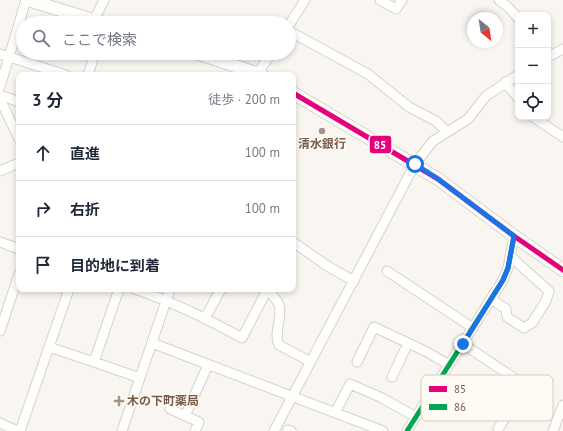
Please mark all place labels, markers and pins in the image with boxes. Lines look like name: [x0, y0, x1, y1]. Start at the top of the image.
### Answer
marker: 清水銀行: [317, 126, 327, 136]
place label: 清水銀行: [298, 136, 346, 151]
place label: 木の下町薬局: [127, 393, 199, 408]
marker: 木の下町薬局: [114, 396, 124, 406]

